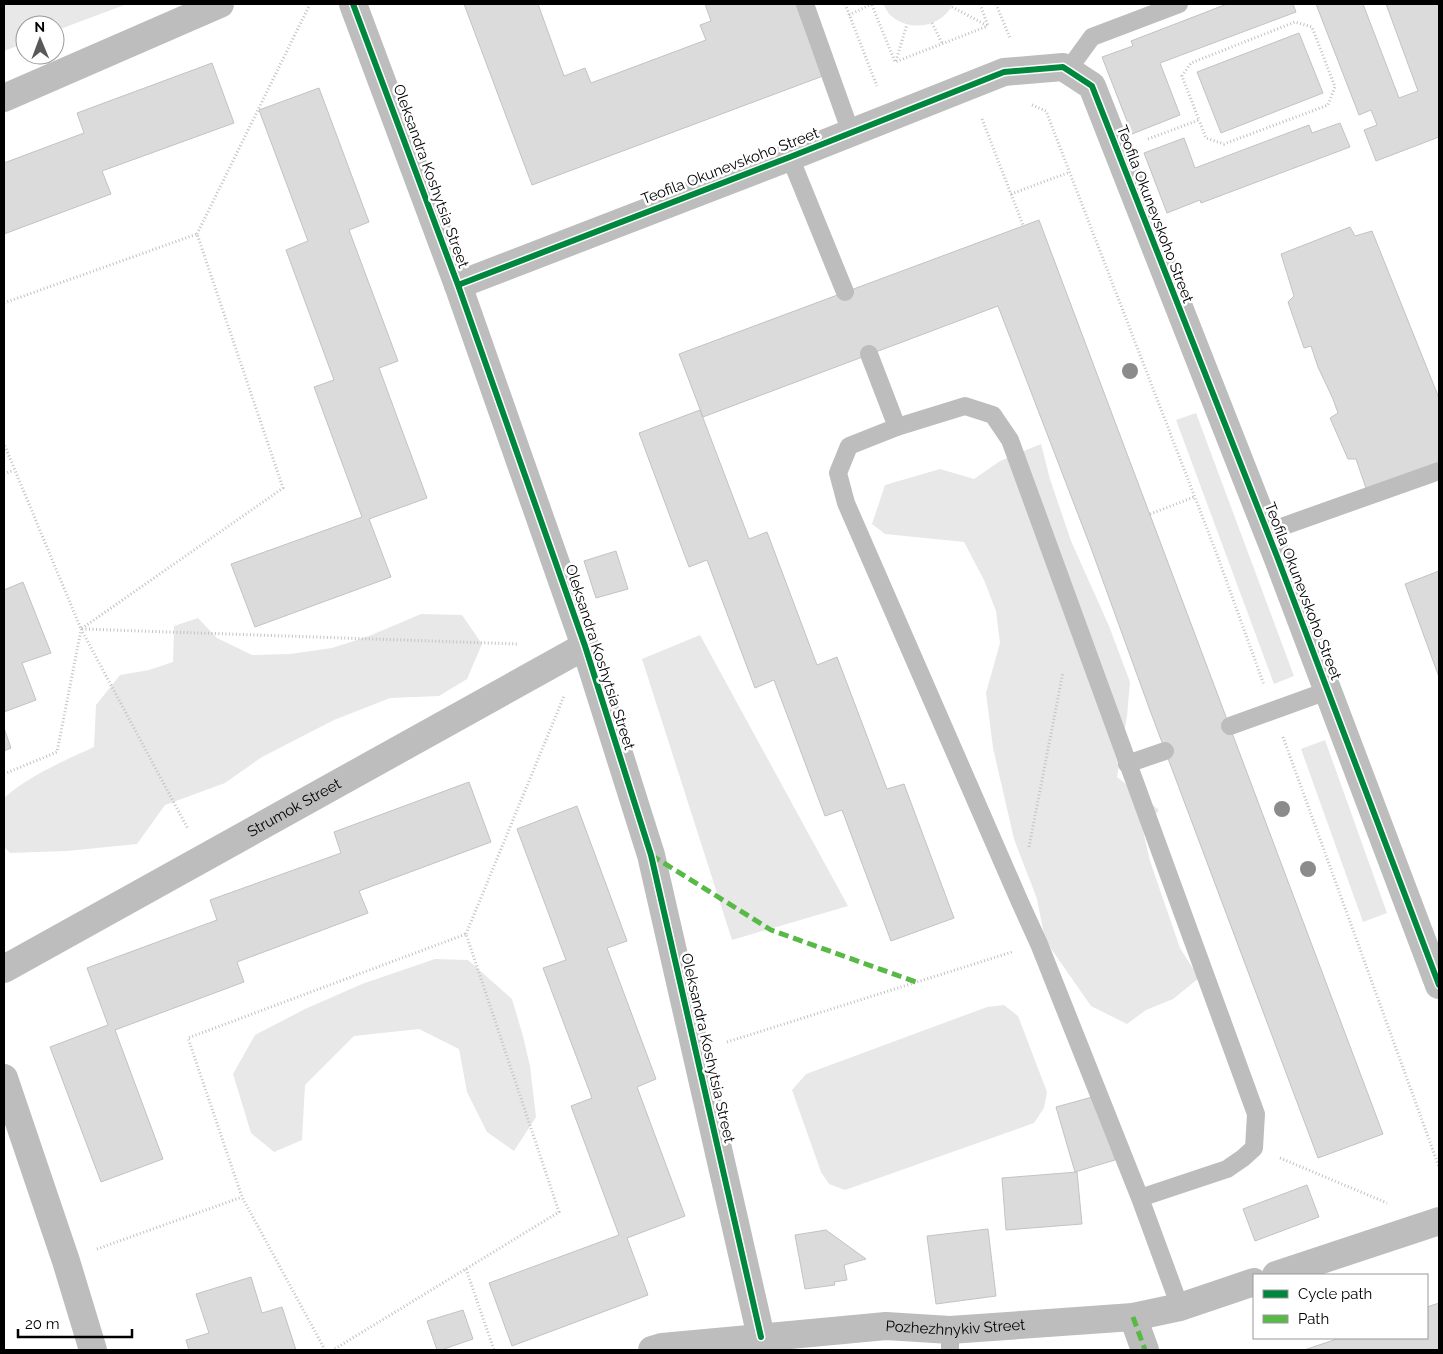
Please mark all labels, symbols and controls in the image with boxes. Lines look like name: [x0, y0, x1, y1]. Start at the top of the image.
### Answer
north arrow: [15, 15, 65, 65]
text: N: [34, 19, 45, 35]
street label: Oleksandra Koshytsia Street: [389, 82, 473, 270]
street label: Teofila Okunevskoho Street: [1113, 123, 1197, 305]
street label: Teofila Okunevskoho Street: [639, 124, 821, 208]
street label: Teofila Okunevskoho Street: [1261, 500, 1345, 682]
street label: Oleksandra Koshytsia Street: [561, 562, 639, 752]
street label: Strumok Street: [244, 774, 344, 841]
street label: Oleksandra Koshytsia Street: [677, 951, 739, 1145]
legend: [1253, 1274, 1428, 1339]
text: Cycle path: [1298, 1285, 1372, 1303]
scale bar: [18, 1306, 131, 1338]
text: Path: [1298, 1310, 1329, 1328]
text: 20 m: [25, 1315, 60, 1333]
street label: Pozhezhnykiv Street: [885, 1316, 1026, 1339]

